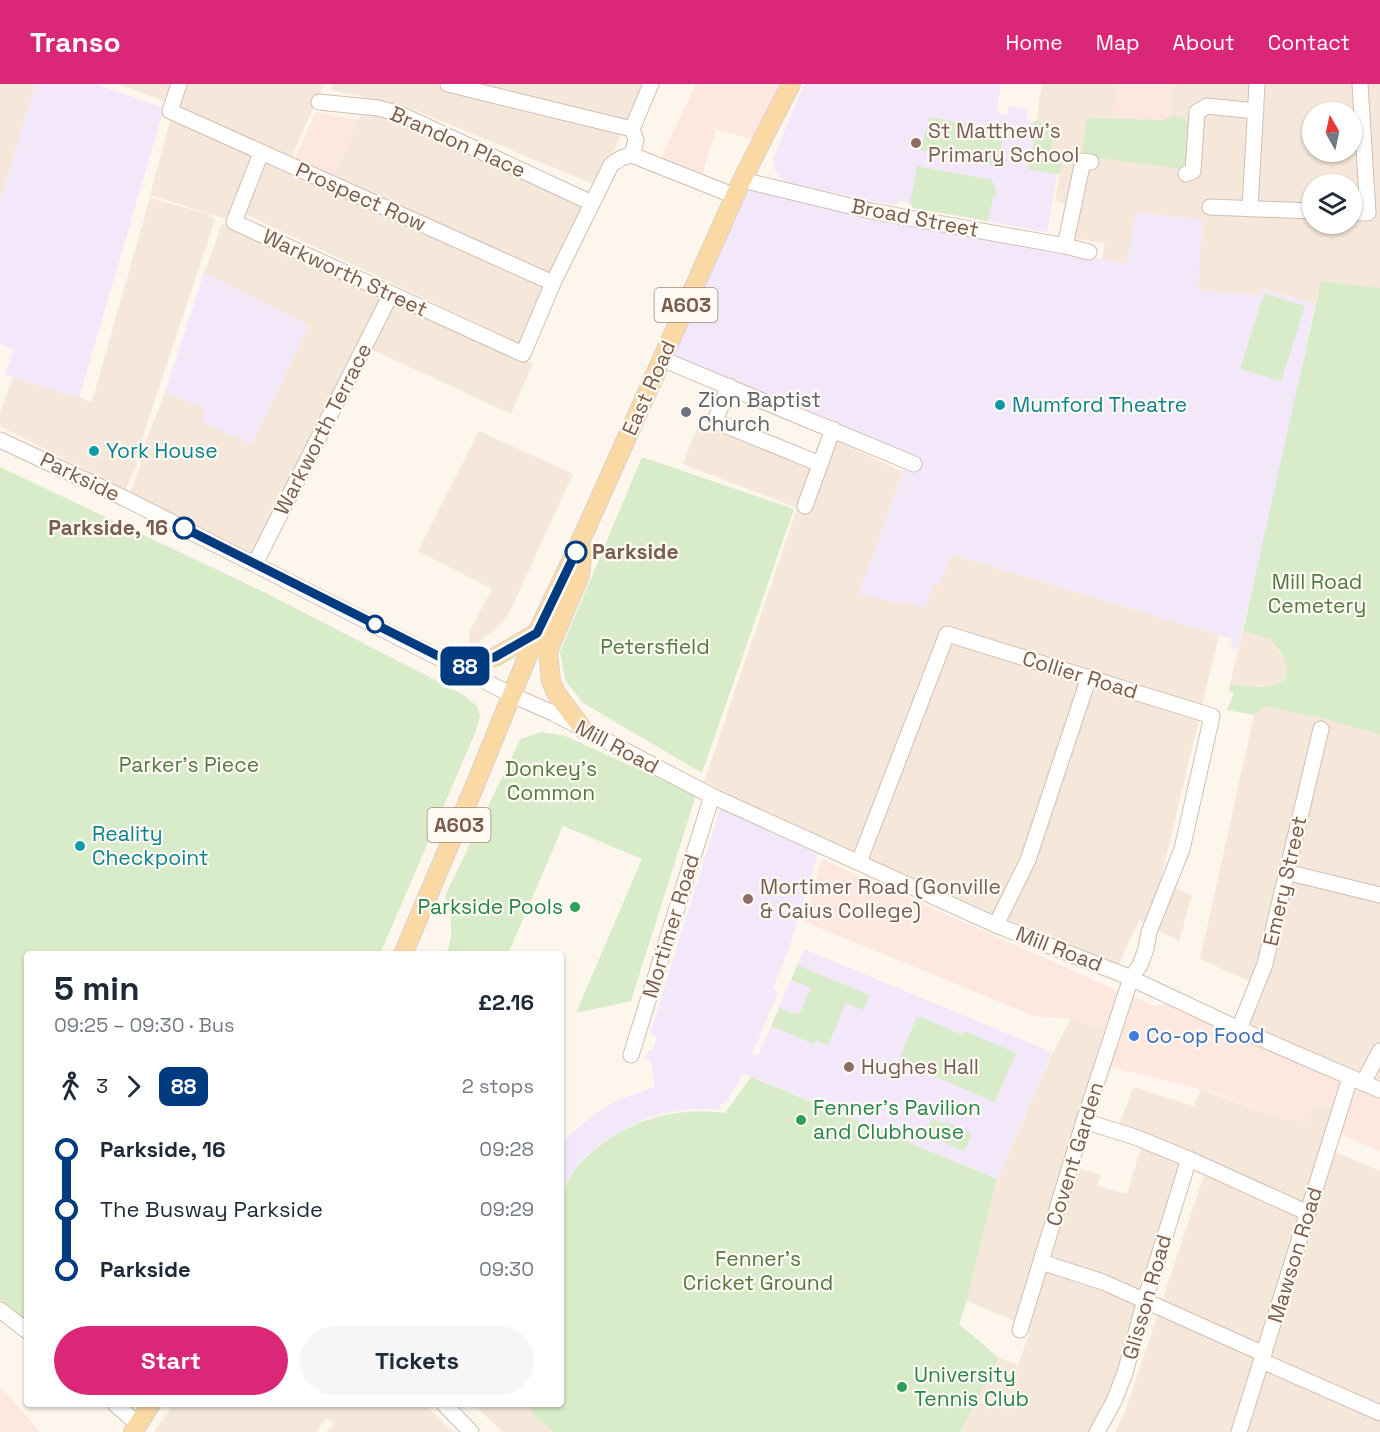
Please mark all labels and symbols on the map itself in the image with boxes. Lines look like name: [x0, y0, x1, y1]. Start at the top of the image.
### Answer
street label: Brandon Place: [386, 100, 530, 184]
north arrow: [1302, 102, 1362, 162]
place label: St Matthew's Primary School: [928, 117, 1079, 168]
marker: St Matthew's Primary School: [909, 136, 923, 150]
street label: Prospect Row: [292, 156, 431, 237]
street label: Broad Street: [849, 192, 981, 243]
street label: Warkworth Street: [258, 222, 432, 323]
road number: A603: [654, 288, 718, 322]
street label: East Road: [616, 336, 681, 440]
street label: Warkworth Terrace: [268, 338, 378, 519]
place label: Zion Baptist Church: [698, 386, 821, 437]
place label: Mumford Theatre: [1012, 391, 1187, 418]
marker: Mumford Theatre: [993, 398, 1007, 412]
marker: Zion Baptist Church: [679, 405, 693, 419]
place label: York House: [106, 437, 218, 464]
marker: York House: [87, 444, 101, 458]
street label: Parkside: [36, 446, 125, 507]
place label: Parkside, 16: [48, 514, 168, 541]
marker: Parkside, 16: [173, 517, 195, 539]
place label: Parkside: [592, 538, 679, 565]
marker: Parkside: [565, 541, 587, 563]
park label: Mill Road Cemetery: [1268, 568, 1366, 619]
unlabelled marker: [366, 615, 384, 633]
park label: Petersfield: [600, 633, 710, 660]
street label: Collier Road: [1019, 644, 1141, 705]
line badge: 88: [438, 646, 492, 686]
street label: Mill Road: [571, 713, 664, 780]
park label: Parker's Piece: [119, 751, 259, 778]
park label: Donkey's Common: [505, 755, 597, 806]
road number: A603: [428, 808, 490, 842]
street label: Emery Street: [1256, 813, 1313, 949]
place label: Reality Checkpoint: [92, 820, 209, 871]
marker: Reality Checkpoint: [73, 839, 87, 853]
street label: Mortimer Road: [636, 851, 705, 1001]
place label: Mortimer Road (Gonville & Caius College): [760, 873, 1001, 924]
marker: Mortimer Road (Gonville & Caius College): [741, 892, 755, 906]
place label: Parkside Pools: [418, 893, 563, 920]
marker: Parkside Pools: [568, 900, 582, 914]
street label: Mill Road: [1012, 920, 1106, 977]
place label: Co-op Food: [1146, 1022, 1265, 1049]
marker: Co-op Food: [1127, 1029, 1141, 1043]
place label: Hughes Hall: [861, 1053, 979, 1080]
marker: Hughes Hall: [842, 1060, 856, 1074]
street label: Covent Garden: [1040, 1079, 1109, 1229]
place label: Fenner's Pavilion and Clubhouse: [813, 1094, 981, 1145]
marker: Fenner's Pavilion and Clubhouse: [794, 1113, 808, 1127]
street label: Mawson Road: [1261, 1184, 1328, 1326]
street label: Glisson Road: [1116, 1231, 1177, 1363]
park label: Fenner's Cricket Ground: [683, 1245, 833, 1296]
place label: University Tennis Club: [914, 1361, 1029, 1412]
marker: University Tennis Club: [895, 1380, 909, 1394]

